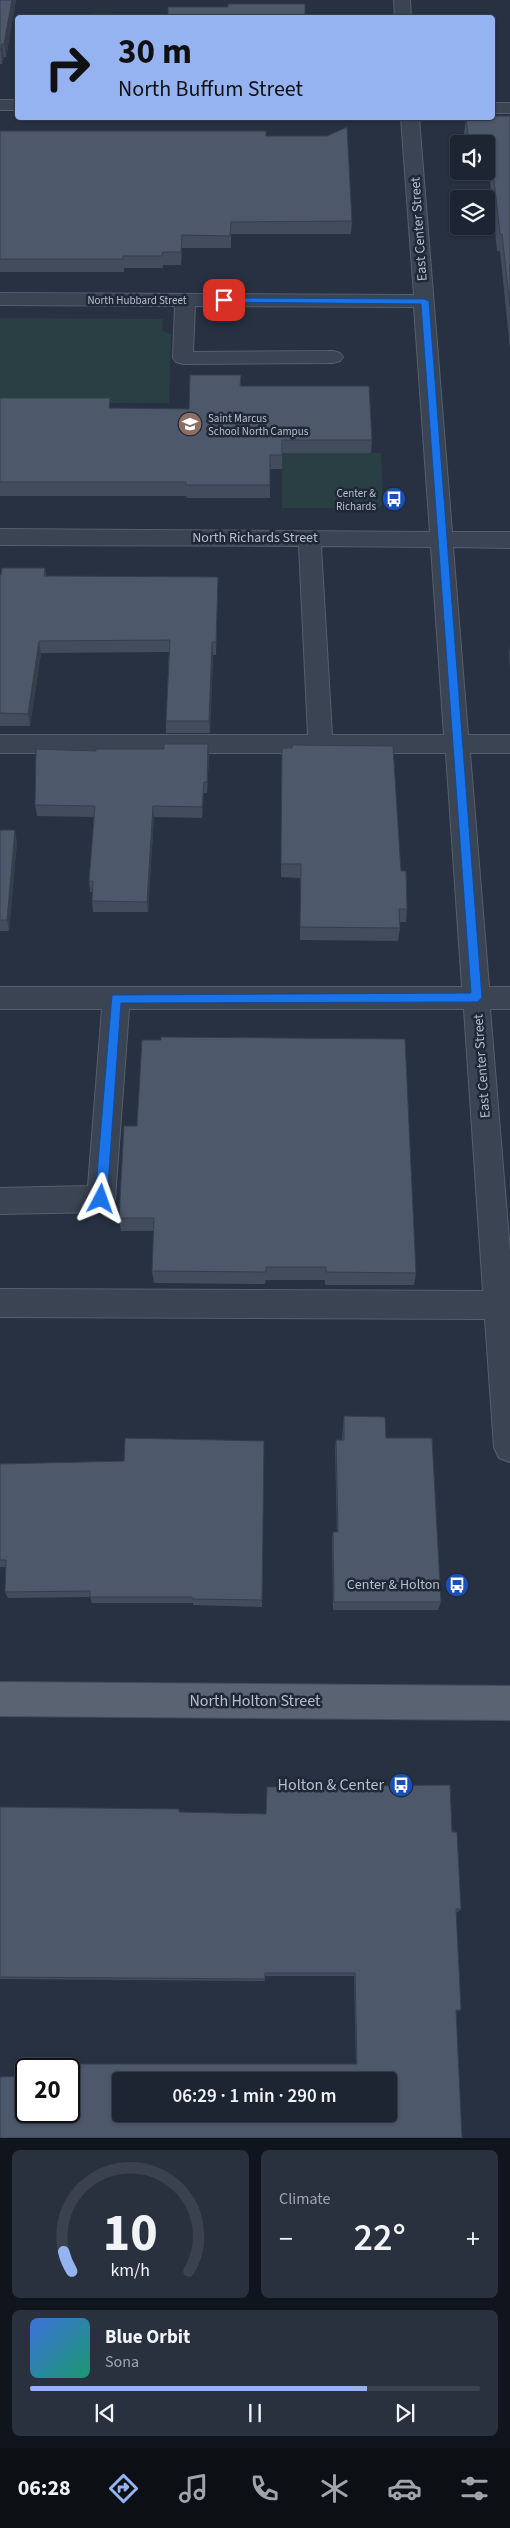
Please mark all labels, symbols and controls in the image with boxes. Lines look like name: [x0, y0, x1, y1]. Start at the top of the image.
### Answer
text: 30 m: [118, 27, 192, 77]
icon: right: [35, 35, 100, 100]
text: North Buffum Street: [118, 73, 303, 105]
map controls: [450, 135, 495, 235]
button: sound: [450, 135, 495, 180]
street label: East Center Street: [405, 176, 433, 282]
button: layers: [450, 190, 495, 235]
pin: [203, 279, 245, 321]
icon: arrive: [210, 286, 238, 314]
street label: North Hubbard Street: [87, 293, 187, 308]
school or university icon: Saint Marcus School North Campus: [177, 411, 203, 437]
place label: Saint Marcus School North Campus: [208, 411, 309, 439]
place label: Center & Richards: [336, 486, 376, 514]
bus stop icon: Center & Richards: [381, 486, 407, 512]
street label: North Richards Street: [192, 528, 318, 548]
street label: East Center Street: [468, 1013, 496, 1119]
position arrow: [74, 1172, 126, 1224]
bus stop icon: Center & Holton: [444, 1572, 470, 1598]
place label: Center & Holton: [347, 1575, 440, 1595]
street label: North Holton Street: [190, 1690, 321, 1712]
bus stop icon: Holton & Center: [388, 1772, 414, 1798]
place label: Holton & Center: [278, 1774, 384, 1796]
speed limit sign: 20: [15, 2058, 80, 2123]
text: 06:29 · 1 min · 290 m: [172, 2083, 337, 2110]
text: Climate: [279, 2188, 330, 2210]
text: 10: [103, 2197, 158, 2271]
text: 22°: [353, 2211, 406, 2265]
text: −: [279, 2219, 293, 2259]
text: +: [466, 2219, 480, 2259]
text: km/h: [111, 2258, 150, 2283]
text: Blue Orbit: [105, 2324, 190, 2351]
text: Sona: [105, 2351, 139, 2373]
icon: previous: [91, 2399, 119, 2427]
icon: pause: [241, 2399, 269, 2427]
icon: next: [391, 2399, 419, 2427]
icon: directions: [106, 2471, 141, 2506]
icon: music: [176, 2471, 211, 2506]
icon: phone: [247, 2471, 282, 2506]
icon: climate: [317, 2471, 352, 2506]
icon: car: [387, 2471, 422, 2506]
icon: filters: [457, 2471, 492, 2506]
text: 06:28: [18, 2472, 71, 2504]

